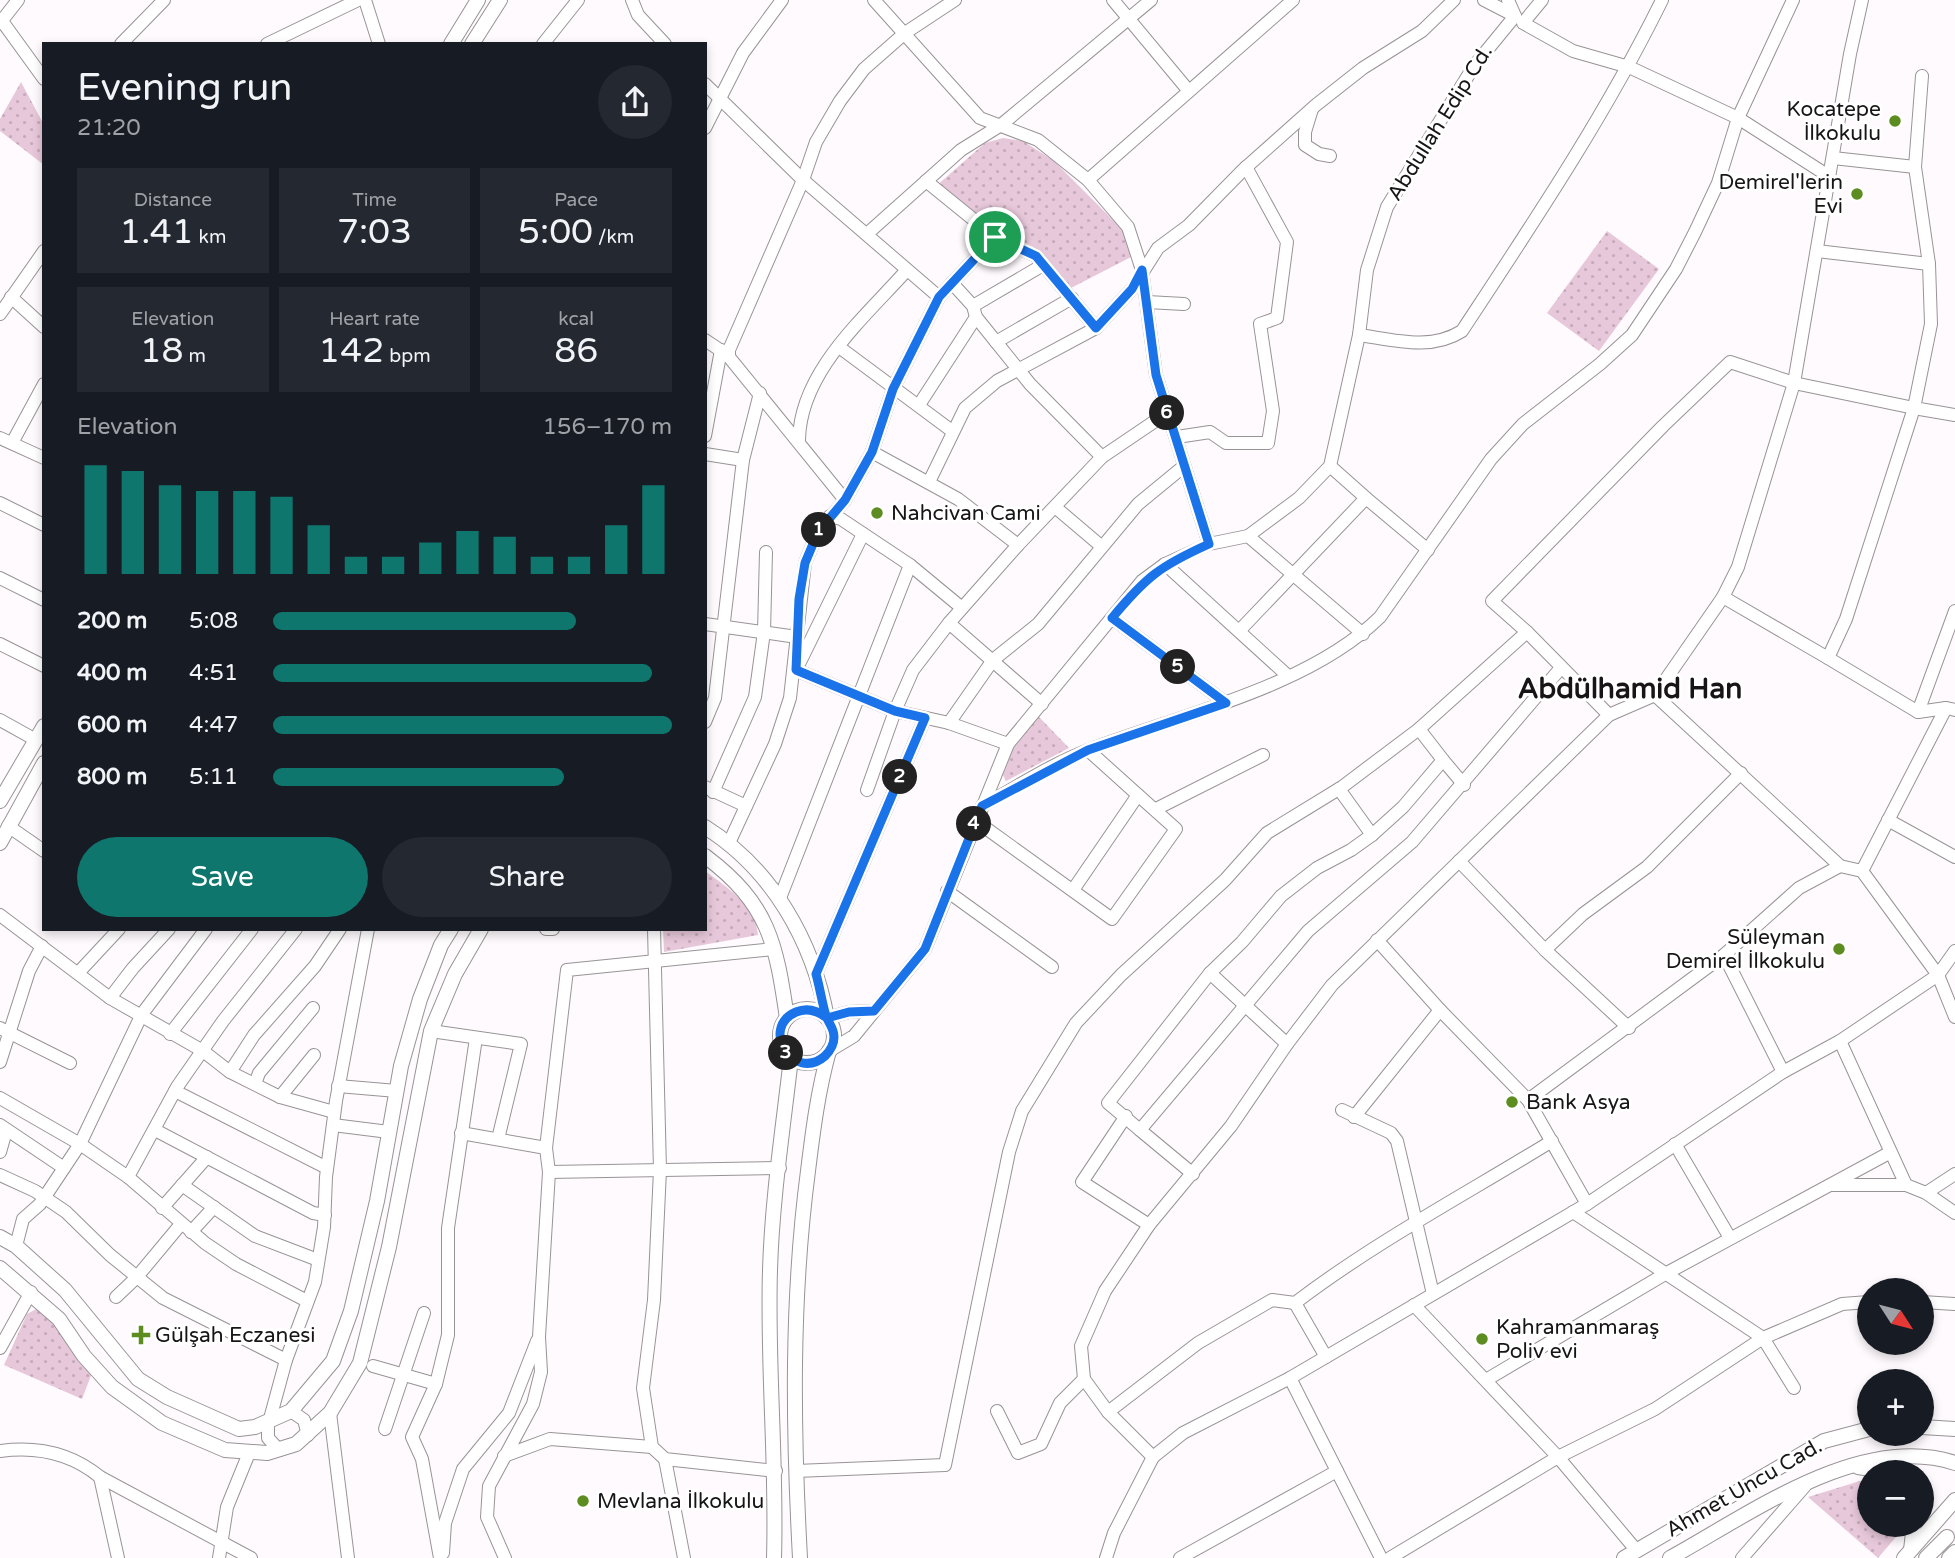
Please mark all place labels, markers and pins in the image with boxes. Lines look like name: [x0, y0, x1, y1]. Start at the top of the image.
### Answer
place label: Kocatepe İlkokulu: [1787, 97, 1881, 146]
marker: Kocatepe İlkokulu: [1887, 113, 1903, 129]
place label: Demirel'lerin Evi: [1719, 170, 1843, 219]
marker: Demirel'lerin Evi: [1849, 186, 1865, 202]
pin: [965, 207, 1025, 267]
pin: 6: [1150, 396, 1184, 430]
place label: Nahcivan Cami: [891, 501, 1041, 526]
marker: Nahcivan Cami: [869, 505, 885, 521]
pin: 1: [802, 512, 836, 548]
pin: 5: [1160, 650, 1196, 684]
pin: 2: [883, 760, 918, 794]
pin: 4: [956, 806, 992, 842]
place label: Süleyman Demirel İlkokulu: [1666, 925, 1825, 974]
marker: Süleyman Demirel İlkokulu: [1831, 941, 1847, 957]
pin: 3: [768, 1036, 804, 1070]
place label: Bank Asya: [1526, 1090, 1631, 1115]
marker: Bank Asya: [1504, 1094, 1520, 1110]
place label: Kahramanmaraş Poliv evi: [1496, 1315, 1659, 1364]
place label: Gülşah Eczanesi: [155, 1323, 316, 1348]
marker: Gülşah Eczanesi: [133, 1327, 149, 1343]
marker: Kahramanmaraş Poliv evi: [1474, 1331, 1490, 1347]
place label: Mevlana İlkokulu: [597, 1489, 764, 1514]
marker: Mevlana İlkokulu: [575, 1493, 591, 1509]

